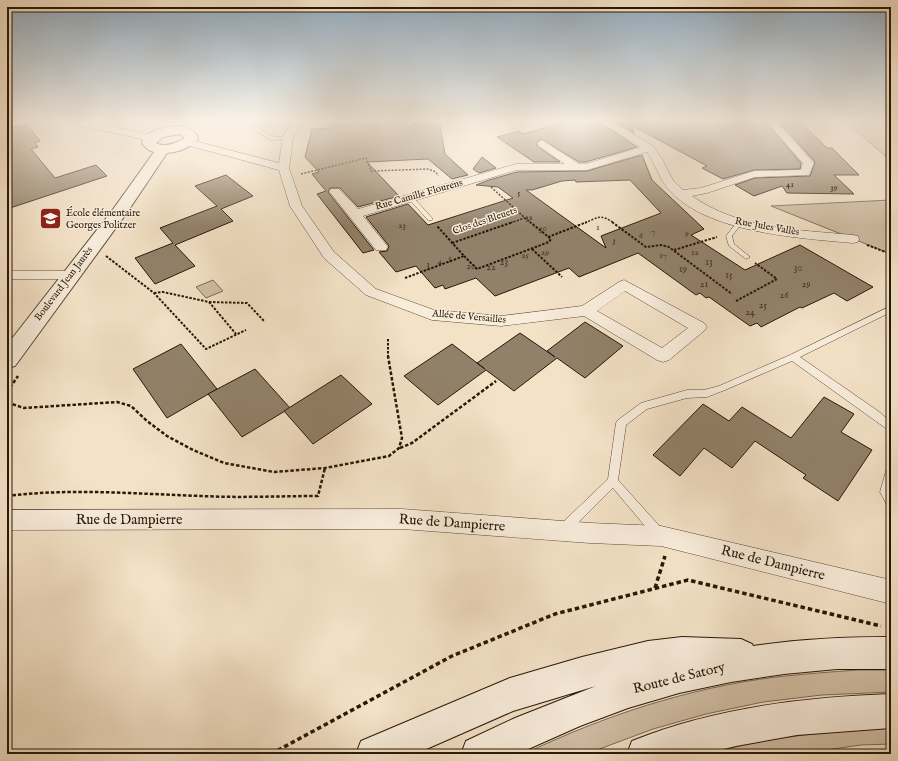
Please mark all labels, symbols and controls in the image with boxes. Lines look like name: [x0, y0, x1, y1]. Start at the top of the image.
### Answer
street label: Rue Camille Flourens: [374, 176, 465, 214]
house number: 41: [786, 179, 794, 190]
house number: 39: [830, 182, 838, 193]
house number: 5: [517, 188, 521, 199]
street label: Clos des Bleuets: [451, 204, 519, 238]
school or university icon: École élémentaire Georges Politzer: [37, 206, 63, 232]
place label: École élémentaire Georges Politzer: [66, 206, 141, 232]
house number: 32: [525, 212, 533, 223]
street label: Rue Jules Vallès: [734, 215, 801, 239]
house number: 23: [398, 220, 406, 231]
house number: 1: [596, 222, 600, 233]
house number: 30: [539, 223, 547, 234]
house number: 7: [651, 226, 655, 237]
house number: 9: [684, 228, 689, 239]
house number: 6: [639, 230, 643, 241]
house number: 3: [612, 235, 616, 246]
street label: Boulevard Jean Jaurès: [32, 244, 96, 324]
house number: 29: [541, 247, 549, 258]
house number: 12: [691, 247, 699, 258]
house number: 25: [521, 250, 529, 261]
house number: 17: [659, 250, 667, 261]
house number: 5: [448, 253, 452, 264]
house number: 4: [438, 256, 443, 267]
house number: 23: [500, 256, 508, 269]
house number: 13: [705, 256, 713, 269]
house number: 3: [426, 259, 430, 272]
house number: 20: [466, 260, 476, 273]
house number: 22: [486, 261, 496, 274]
house number: 30: [794, 262, 802, 275]
house number: 19: [679, 263, 687, 276]
house number: 15: [725, 269, 733, 282]
house number: 21: [700, 278, 708, 291]
house number: 29: [801, 278, 811, 291]
house number: 26: [780, 289, 789, 302]
house number: 25: [759, 299, 768, 312]
house number: 24: [745, 306, 755, 319]
street label: Allée de Versailles: [431, 307, 507, 327]
street label: Rue de Dampierre: [398, 510, 506, 536]
street label: Rue de Dampierre: [76, 511, 183, 529]
street label: Rue de Dampierre: [719, 541, 828, 585]
street label: Route de Satory: [631, 658, 727, 698]

